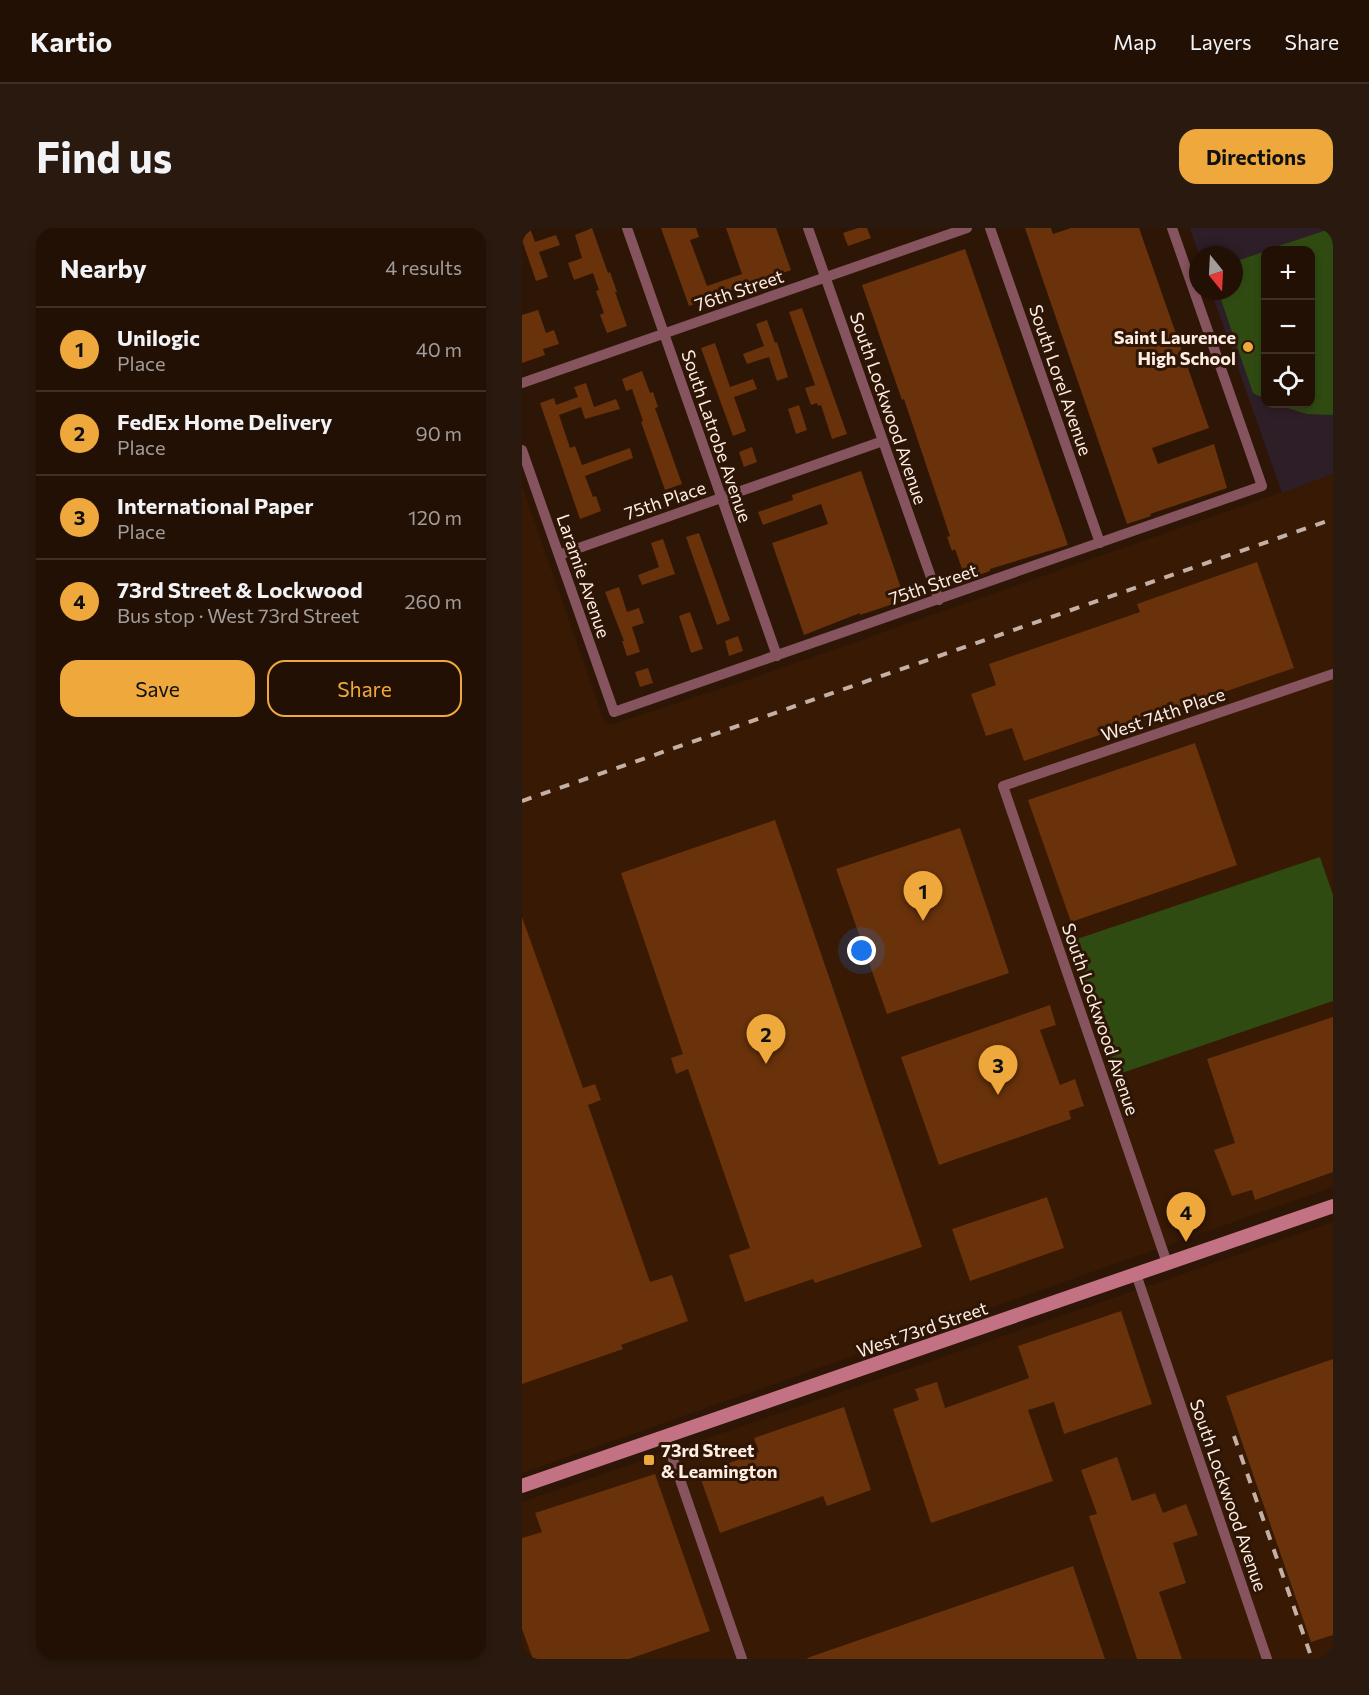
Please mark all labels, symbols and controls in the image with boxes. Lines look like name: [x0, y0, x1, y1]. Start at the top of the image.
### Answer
text: Kartio: [30, 24, 112, 58]
text: Map: [1113, 29, 1157, 54]
text: Layers: [1190, 29, 1252, 54]
text: Share: [1285, 29, 1339, 54]
button: Directions: [1179, 129, 1333, 184]
text: Find us: [36, 130, 172, 182]
north arrow: [1189, 246, 1243, 300]
map controls: [1261, 246, 1315, 408]
button: +: [1261, 246, 1315, 300]
text: Nearby: [60, 252, 147, 283]
text: 4 results: [385, 255, 462, 279]
street label: 76th Street: [692, 265, 786, 315]
button: −: [1261, 300, 1315, 354]
street label: South Lorel Avenue: [1025, 302, 1097, 458]
street label: South Lockwood Avenue: [846, 309, 932, 507]
text: Unilogic: [117, 324, 200, 351]
place label: Saint Laurence High School: [1114, 326, 1236, 369]
text: 1: [75, 337, 84, 361]
text: 40 m: [416, 337, 462, 361]
marker: Saint Laurence High School: [1241, 340, 1255, 354]
street label: South Latrobe Avenue: [677, 347, 757, 525]
text: Place: [117, 351, 166, 375]
button: locate: [1261, 354, 1315, 408]
text: FedEx Home Delivery: [117, 408, 332, 435]
text: 2: [74, 421, 85, 445]
text: 90 m: [416, 421, 462, 445]
text: Place: [117, 435, 166, 459]
street label: 75th Place: [621, 476, 709, 524]
text: International Paper: [117, 492, 313, 519]
text: 3: [74, 505, 85, 529]
text: 120 m: [408, 505, 462, 529]
street label: Laramie Avenue: [553, 511, 615, 641]
text: Place: [117, 519, 166, 543]
street label: 75th Street: [886, 559, 980, 609]
text: 73rd Street & Lockwood: [117, 576, 363, 603]
text: 4: [73, 589, 86, 613]
text: 260 m: [404, 589, 462, 613]
text: Bus stop · West 73rd Street: [117, 603, 359, 627]
button: Save: [60, 660, 255, 717]
button: Share: [267, 660, 462, 717]
street label: West 74th Place: [1098, 683, 1228, 745]
pin: 1: [904, 872, 942, 921]
street label: South Lockwood Avenue: [1058, 920, 1144, 1118]
your location: [847, 936, 876, 965]
pin: 2: [746, 1014, 786, 1064]
pin: 3: [978, 1046, 1018, 1095]
pin: 4: [1166, 1192, 1206, 1242]
street label: West 73rd Street: [854, 1296, 990, 1362]
street label: South Lockwood Avenue: [1186, 1396, 1272, 1594]
place label: 73rd Street & Leamington: [661, 1439, 777, 1482]
marker: 73rd Street & Leamington: [642, 1453, 656, 1467]

